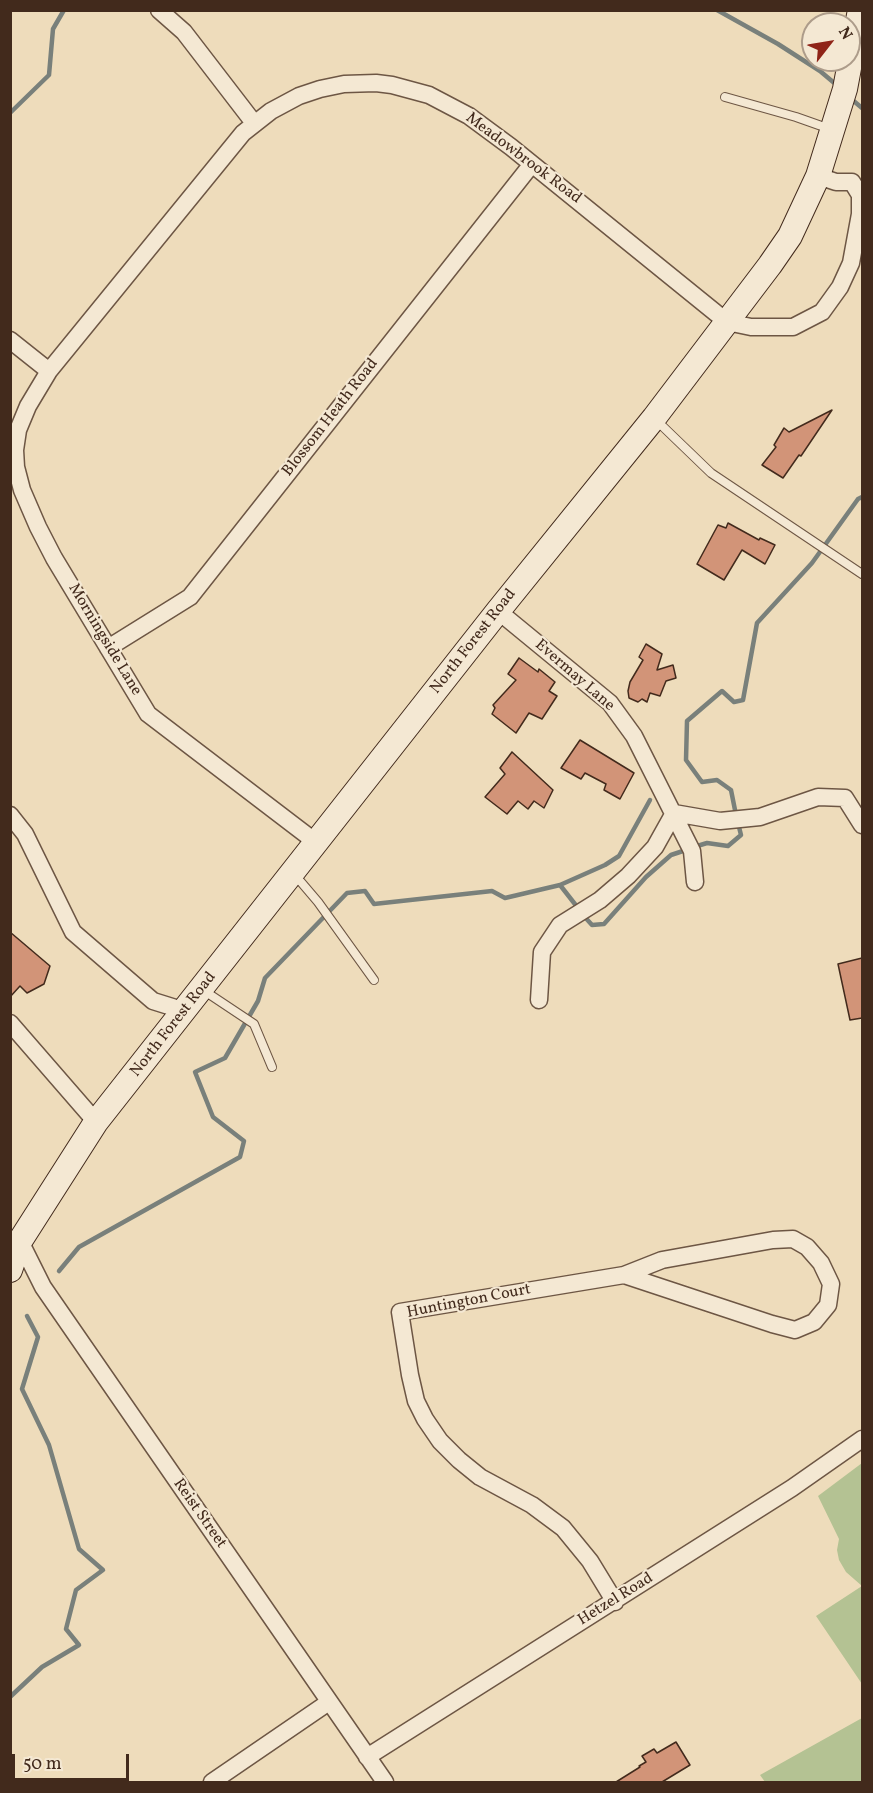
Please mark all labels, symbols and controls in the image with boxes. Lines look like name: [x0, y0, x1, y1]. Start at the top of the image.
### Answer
north arrow: [801, 12, 861, 72]
text: N: [832, 23, 857, 44]
street label: Meadowbrook Road: [461, 109, 585, 209]
street label: Blossom Heath Road: [279, 355, 383, 481]
street label: Morningside Lane: [63, 580, 145, 700]
street label: North Forest Road: [427, 586, 521, 698]
street label: Evermay Lane: [530, 636, 618, 716]
street label: North Forest Road: [127, 969, 221, 1081]
street label: Huntington Court: [405, 1281, 533, 1323]
street label: Reist Street: [168, 1475, 230, 1553]
street label: Hetzel Road: [575, 1569, 657, 1631]
scale bar: [15, 1742, 132, 1780]
text: 50 m: [23, 1752, 62, 1777]

